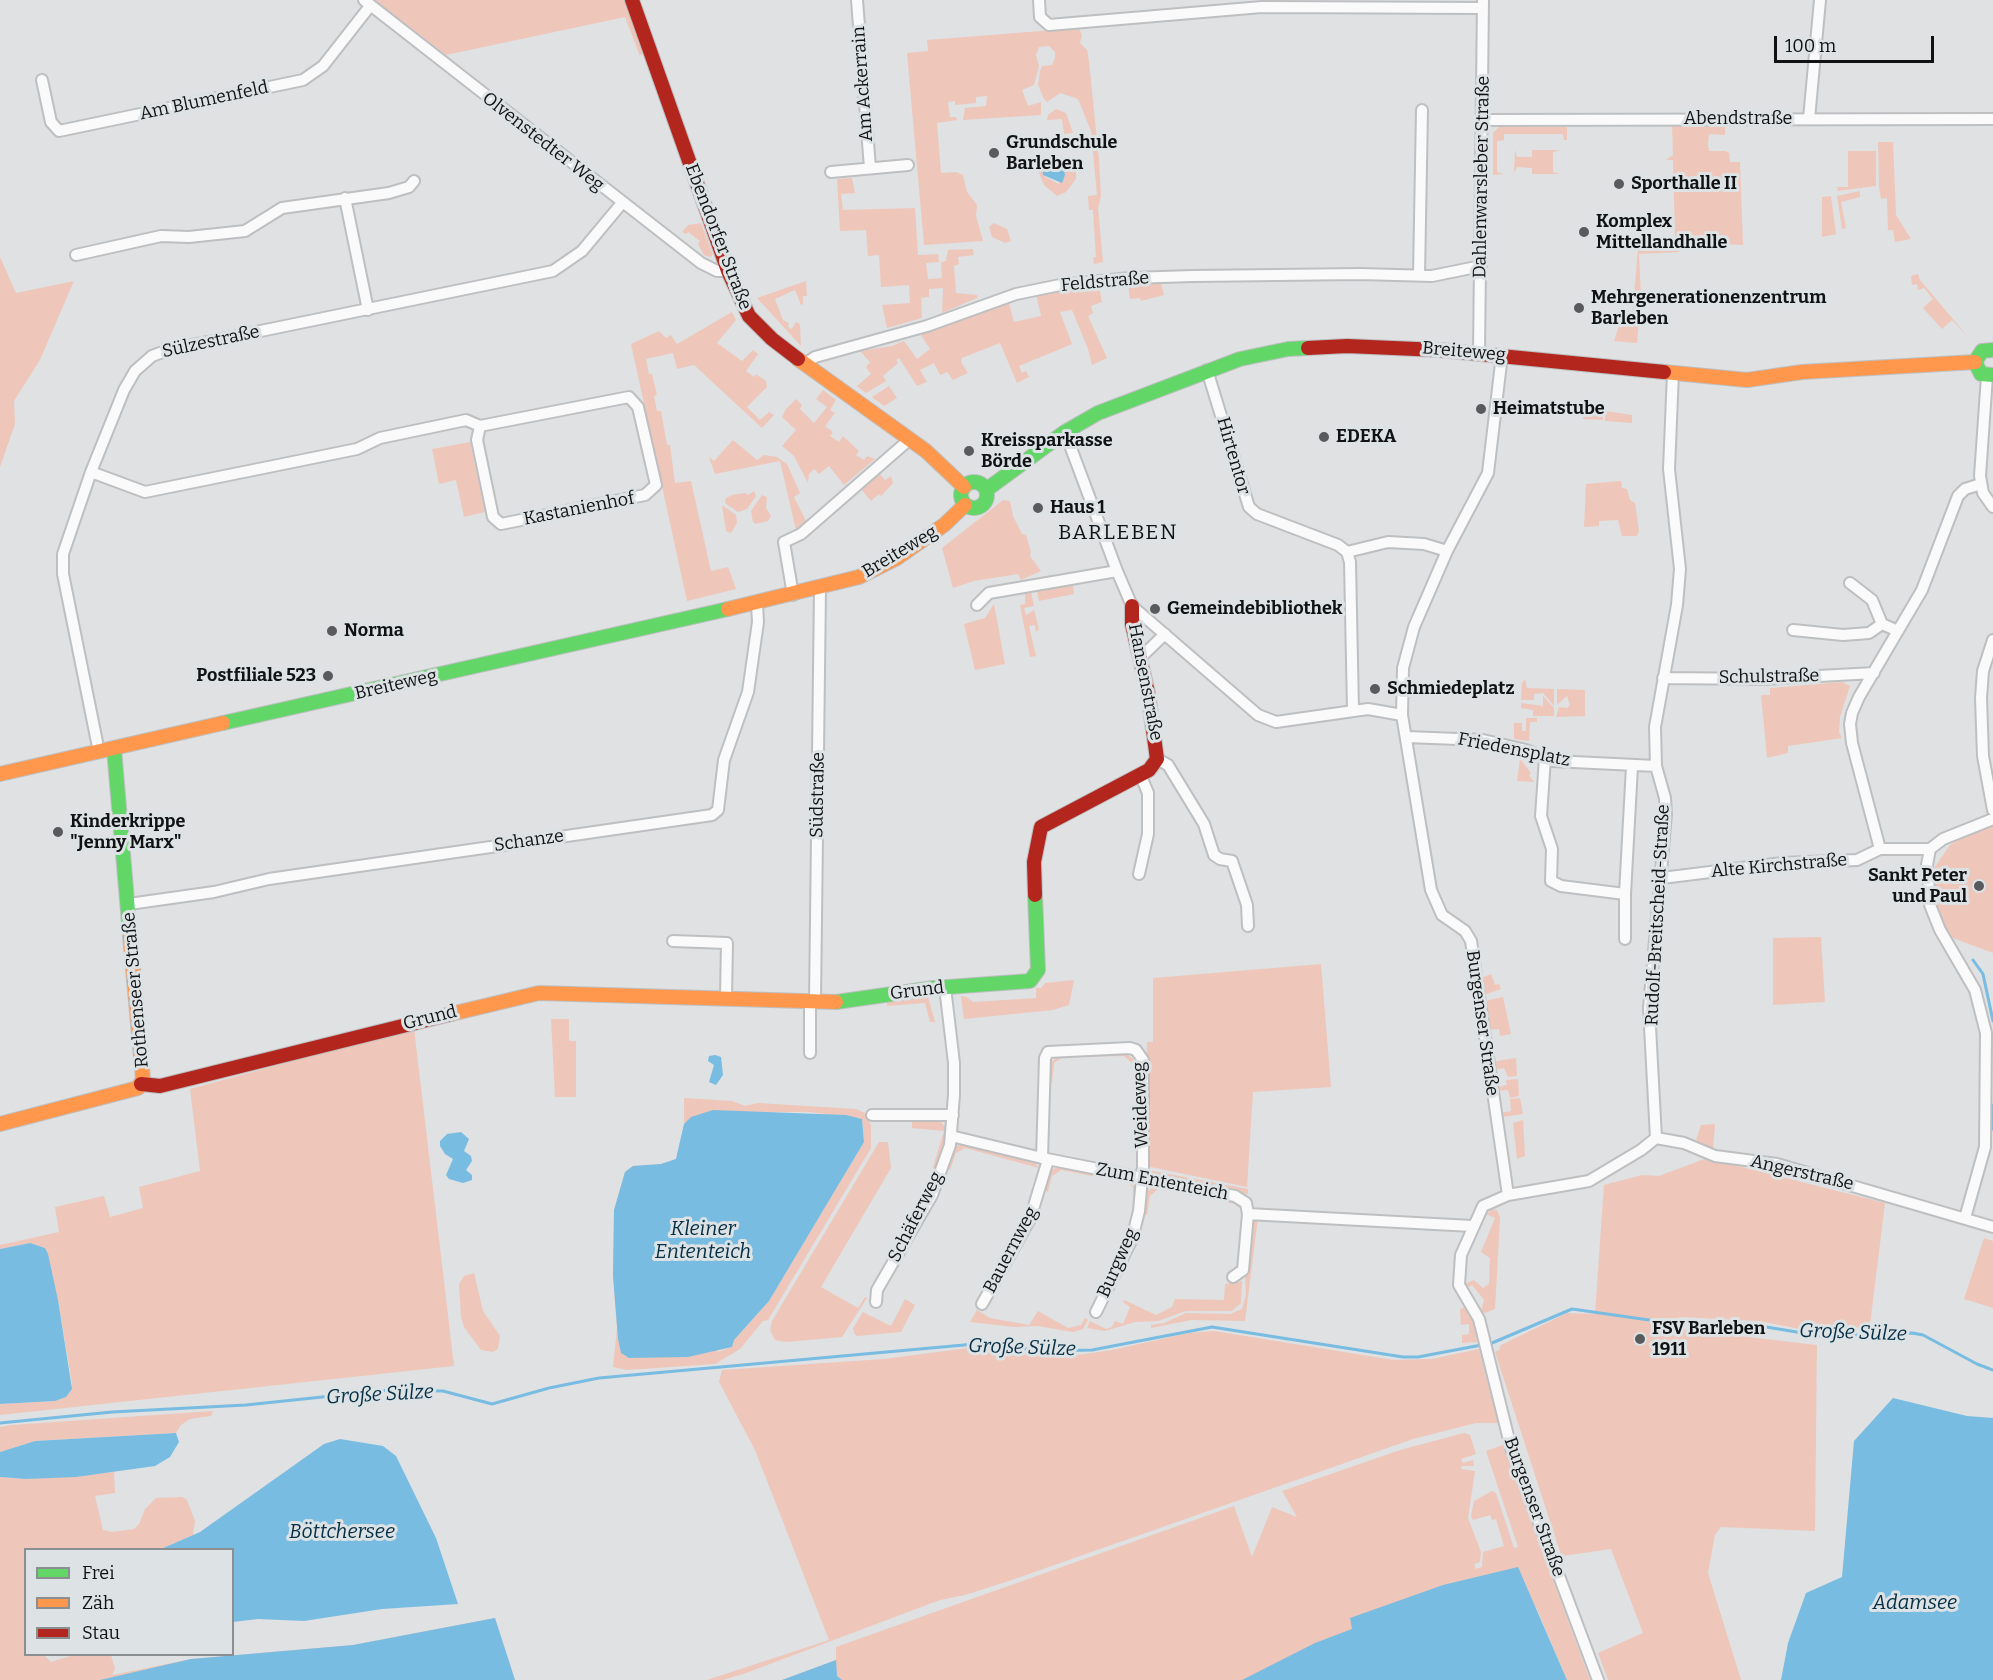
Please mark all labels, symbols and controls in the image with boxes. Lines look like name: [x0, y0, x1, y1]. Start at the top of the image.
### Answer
scale bar: [1777, 24, 1938, 62]
street label: Am Ackerrain: [848, 26, 878, 142]
text: 100 m: [1785, 35, 1836, 57]
street label: Dahlenwarsleber Straße: [1469, 76, 1495, 278]
street label: Am Blumenfeld: [138, 77, 270, 125]
street label: Olvenstedter Weg: [478, 88, 608, 196]
street label: Abendstraße: [1684, 108, 1792, 130]
place label: Grundschule Barleben: [1006, 132, 1117, 174]
marker: Grundschule Barleben: [987, 146, 1001, 160]
street label: Ebendorfer Straße: [680, 161, 756, 313]
place label: Sporthalle II: [1631, 173, 1737, 195]
marker: Sporthalle II: [1612, 177, 1626, 191]
place label: Komplex Mittellandhalle: [1596, 211, 1727, 254]
marker: Komplex Mittellandhalle: [1577, 225, 1591, 239]
street label: Feldstraße: [1060, 267, 1150, 297]
place label: Mehrgenerationenzentrum Barleben: [1591, 287, 1826, 330]
marker: Mehrgenerationenzentrum Barleben: [1572, 301, 1586, 315]
street label: Sülzestraße: [160, 321, 262, 363]
street label: Breiteweg: [1421, 338, 1507, 366]
place label: Heimatstube: [1493, 398, 1605, 420]
marker: Heimatstube: [1474, 402, 1488, 416]
street label: Hirtentor: [1212, 415, 1254, 497]
place label: EDEKA: [1336, 426, 1396, 448]
place label: Kreissparkasse Börde: [981, 430, 1113, 472]
marker: EDEKA: [1317, 430, 1331, 444]
marker: Kreissparkasse Börde: [962, 444, 976, 458]
street label: Kastanienhof: [522, 488, 636, 530]
place label: Haus 1: [1050, 497, 1105, 519]
marker: Haus 1: [1031, 501, 1045, 515]
district label: BARLEBEN: [1058, 520, 1178, 546]
street label: Breiteweg: [859, 521, 941, 583]
place label: Gemeindebibliothek: [1167, 598, 1343, 620]
marker: Gemeindebibliothek: [1148, 602, 1162, 616]
place label: Norma: [344, 620, 404, 642]
street label: Hansenstraße: [1123, 622, 1167, 742]
marker: Norma: [325, 624, 339, 638]
place label: Postfiliale 523: [196, 665, 316, 687]
street label: Breiteweg: [353, 665, 439, 705]
street label: Schulstraße: [1718, 665, 1820, 689]
marker: Postfiliale 523: [321, 669, 335, 683]
place label: Schmiedeplatz: [1387, 678, 1514, 700]
marker: Schmiedeplatz: [1368, 682, 1382, 696]
street label: Friedensplatz: [1456, 729, 1572, 771]
street label: Südstraße: [806, 752, 830, 838]
street label: Rudolf-Breitscheid-Straße: [1641, 804, 1675, 1026]
place label: Kinderkrippe "Jenny Marx": [70, 811, 185, 854]
marker: Kinderkrippe "Jenny Marx": [51, 825, 65, 839]
street label: Schanze: [493, 825, 565, 857]
street label: Alte Kirchstraße: [1710, 849, 1848, 883]
place label: Sankt Peter und Paul: [1868, 865, 1967, 908]
marker: Sankt Peter und Paul: [1972, 879, 1986, 893]
street label: Rothenseer Straße: [118, 911, 154, 1069]
street label: Burgenser Straße: [1461, 949, 1503, 1097]
street label: Grund: [889, 977, 945, 1005]
street label: Grund: [401, 1001, 459, 1035]
street label: Weideweg: [1129, 1061, 1153, 1149]
street label: Angerstraße: [1748, 1151, 1856, 1195]
street label: Zum Ententeich: [1094, 1159, 1230, 1205]
street label: Schäferweg: [884, 1168, 948, 1266]
street label: Bauernweg: [979, 1203, 1043, 1297]
water label: Kleiner Ententeich: [655, 1217, 751, 1264]
street label: Burgweg: [1093, 1225, 1143, 1301]
place label: FSV Barleben 1911: [1652, 1318, 1765, 1360]
water label: Große Sülze: [1799, 1319, 1907, 1347]
marker: FSV Barleben 1911: [1633, 1332, 1647, 1346]
water label: Große Sülze: [968, 1334, 1076, 1362]
water label: Große Sülze: [326, 1380, 434, 1410]
street label: Burgenser Straße: [1499, 1434, 1569, 1580]
water label: Böttchersee: [289, 1520, 395, 1544]
legend: [24, 1548, 234, 1656]
text: Frei: [82, 1562, 115, 1584]
water label: Adamsee: [1873, 1591, 1957, 1615]
text: Zäh: [82, 1592, 114, 1614]
text: Stau: [82, 1622, 120, 1644]

